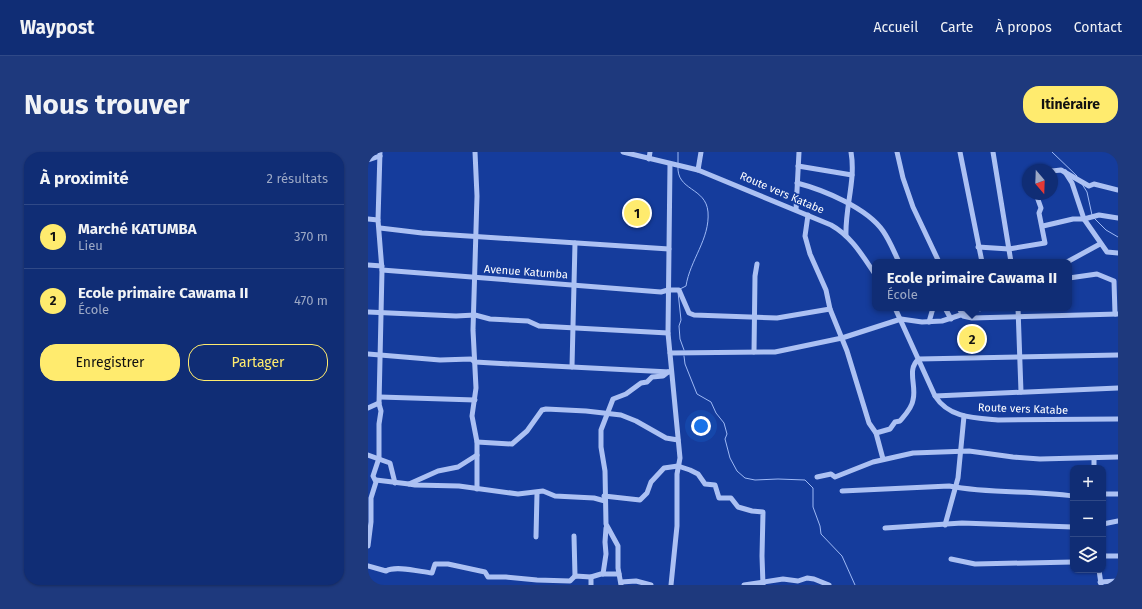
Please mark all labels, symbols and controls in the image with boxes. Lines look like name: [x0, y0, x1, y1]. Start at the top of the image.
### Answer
text: Waypost: [20, 16, 94, 39]
text: Accueil: [873, 19, 918, 36]
text: Carte: [940, 19, 973, 36]
text: À propos: [995, 19, 1052, 36]
text: Contact: [1074, 19, 1122, 36]
button: Itinéraire: [1023, 86, 1118, 123]
text: Nous trouver: [24, 88, 189, 121]
north arrow: [1022, 164, 1058, 200]
text: À proximité: [40, 168, 129, 189]
street label: Route vers Katabe: [738, 169, 826, 217]
text: 2 résultats: [267, 171, 328, 186]
pin: 1: [624, 198, 650, 228]
text: Marché KATUMBA: [78, 220, 197, 238]
text: 1: [50, 229, 56, 244]
text: 370 m: [294, 229, 328, 244]
text: Lieu: [78, 238, 103, 253]
popup: [872, 259, 1072, 311]
street label: Avenue Katumba: [484, 263, 568, 281]
text: Ecole primaire Cawama II: [887, 269, 1057, 287]
text: Ecole primaire Cawama II: [78, 284, 248, 302]
text: École: [887, 287, 918, 302]
text: 2: [50, 293, 56, 308]
text: 470 m: [294, 293, 328, 308]
text: École: [78, 302, 109, 317]
pin: 2: [959, 324, 985, 354]
button: Enregistrer: [40, 344, 180, 381]
button: Partager: [188, 344, 328, 381]
street label: Route vers Katabe: [978, 401, 1068, 417]
your location: [691, 416, 711, 436]
map controls: [1070, 465, 1106, 573]
button: +: [1070, 465, 1106, 501]
button: −: [1070, 501, 1106, 537]
button: layers: [1070, 537, 1106, 573]

